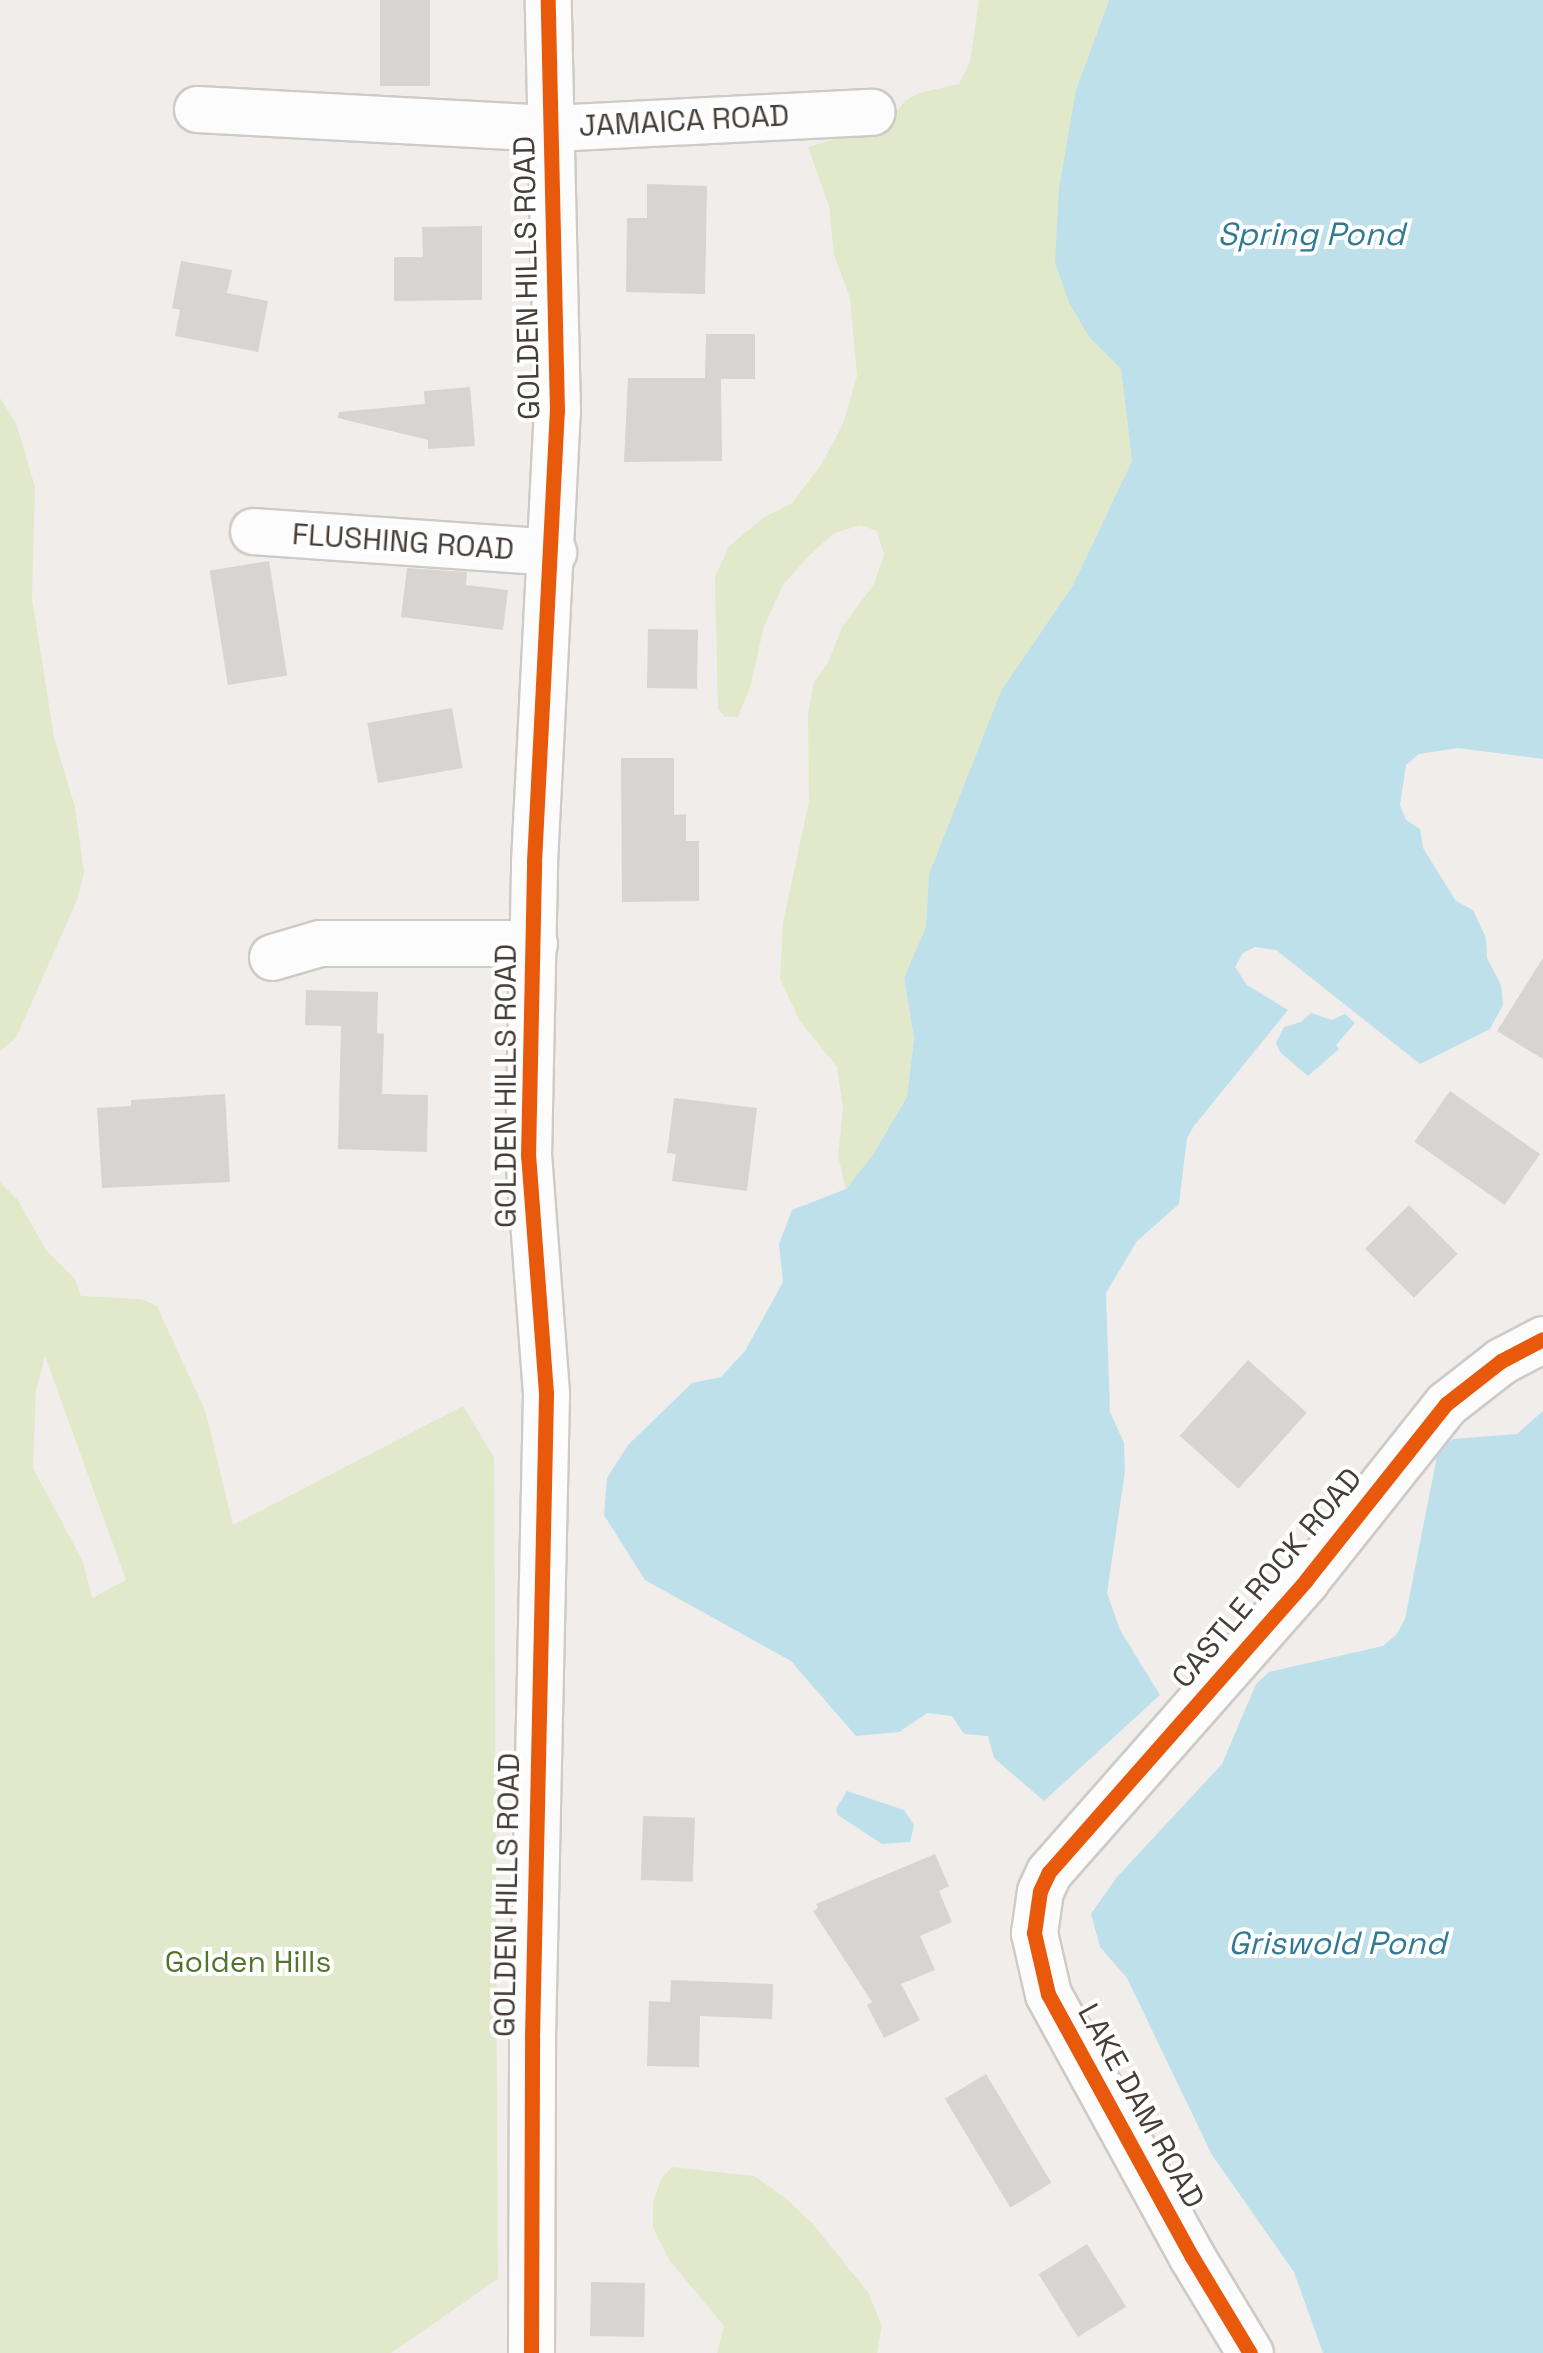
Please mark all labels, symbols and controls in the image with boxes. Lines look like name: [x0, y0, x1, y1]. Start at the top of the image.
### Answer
street label: JAMAICA ROAD: [578, 97, 790, 145]
street label: GOLDEN HILLS ROAD: [507, 136, 547, 420]
water label: Spring Pond: [1217, 215, 1405, 253]
street label: FLUSHING ROAD: [291, 516, 515, 568]
street label: GOLDEN HILLS ROAD: [488, 944, 524, 1228]
street label: CASTLE ROCK ROAD: [1165, 1461, 1369, 1695]
street label: GOLDEN HILLS ROAD: [487, 1753, 527, 2037]
water label: Griswold Pond: [1228, 1924, 1446, 1962]
park label: Golden Hills: [165, 1944, 331, 1980]
street label: LAKE DAM ROAD: [1070, 1998, 1212, 2214]

